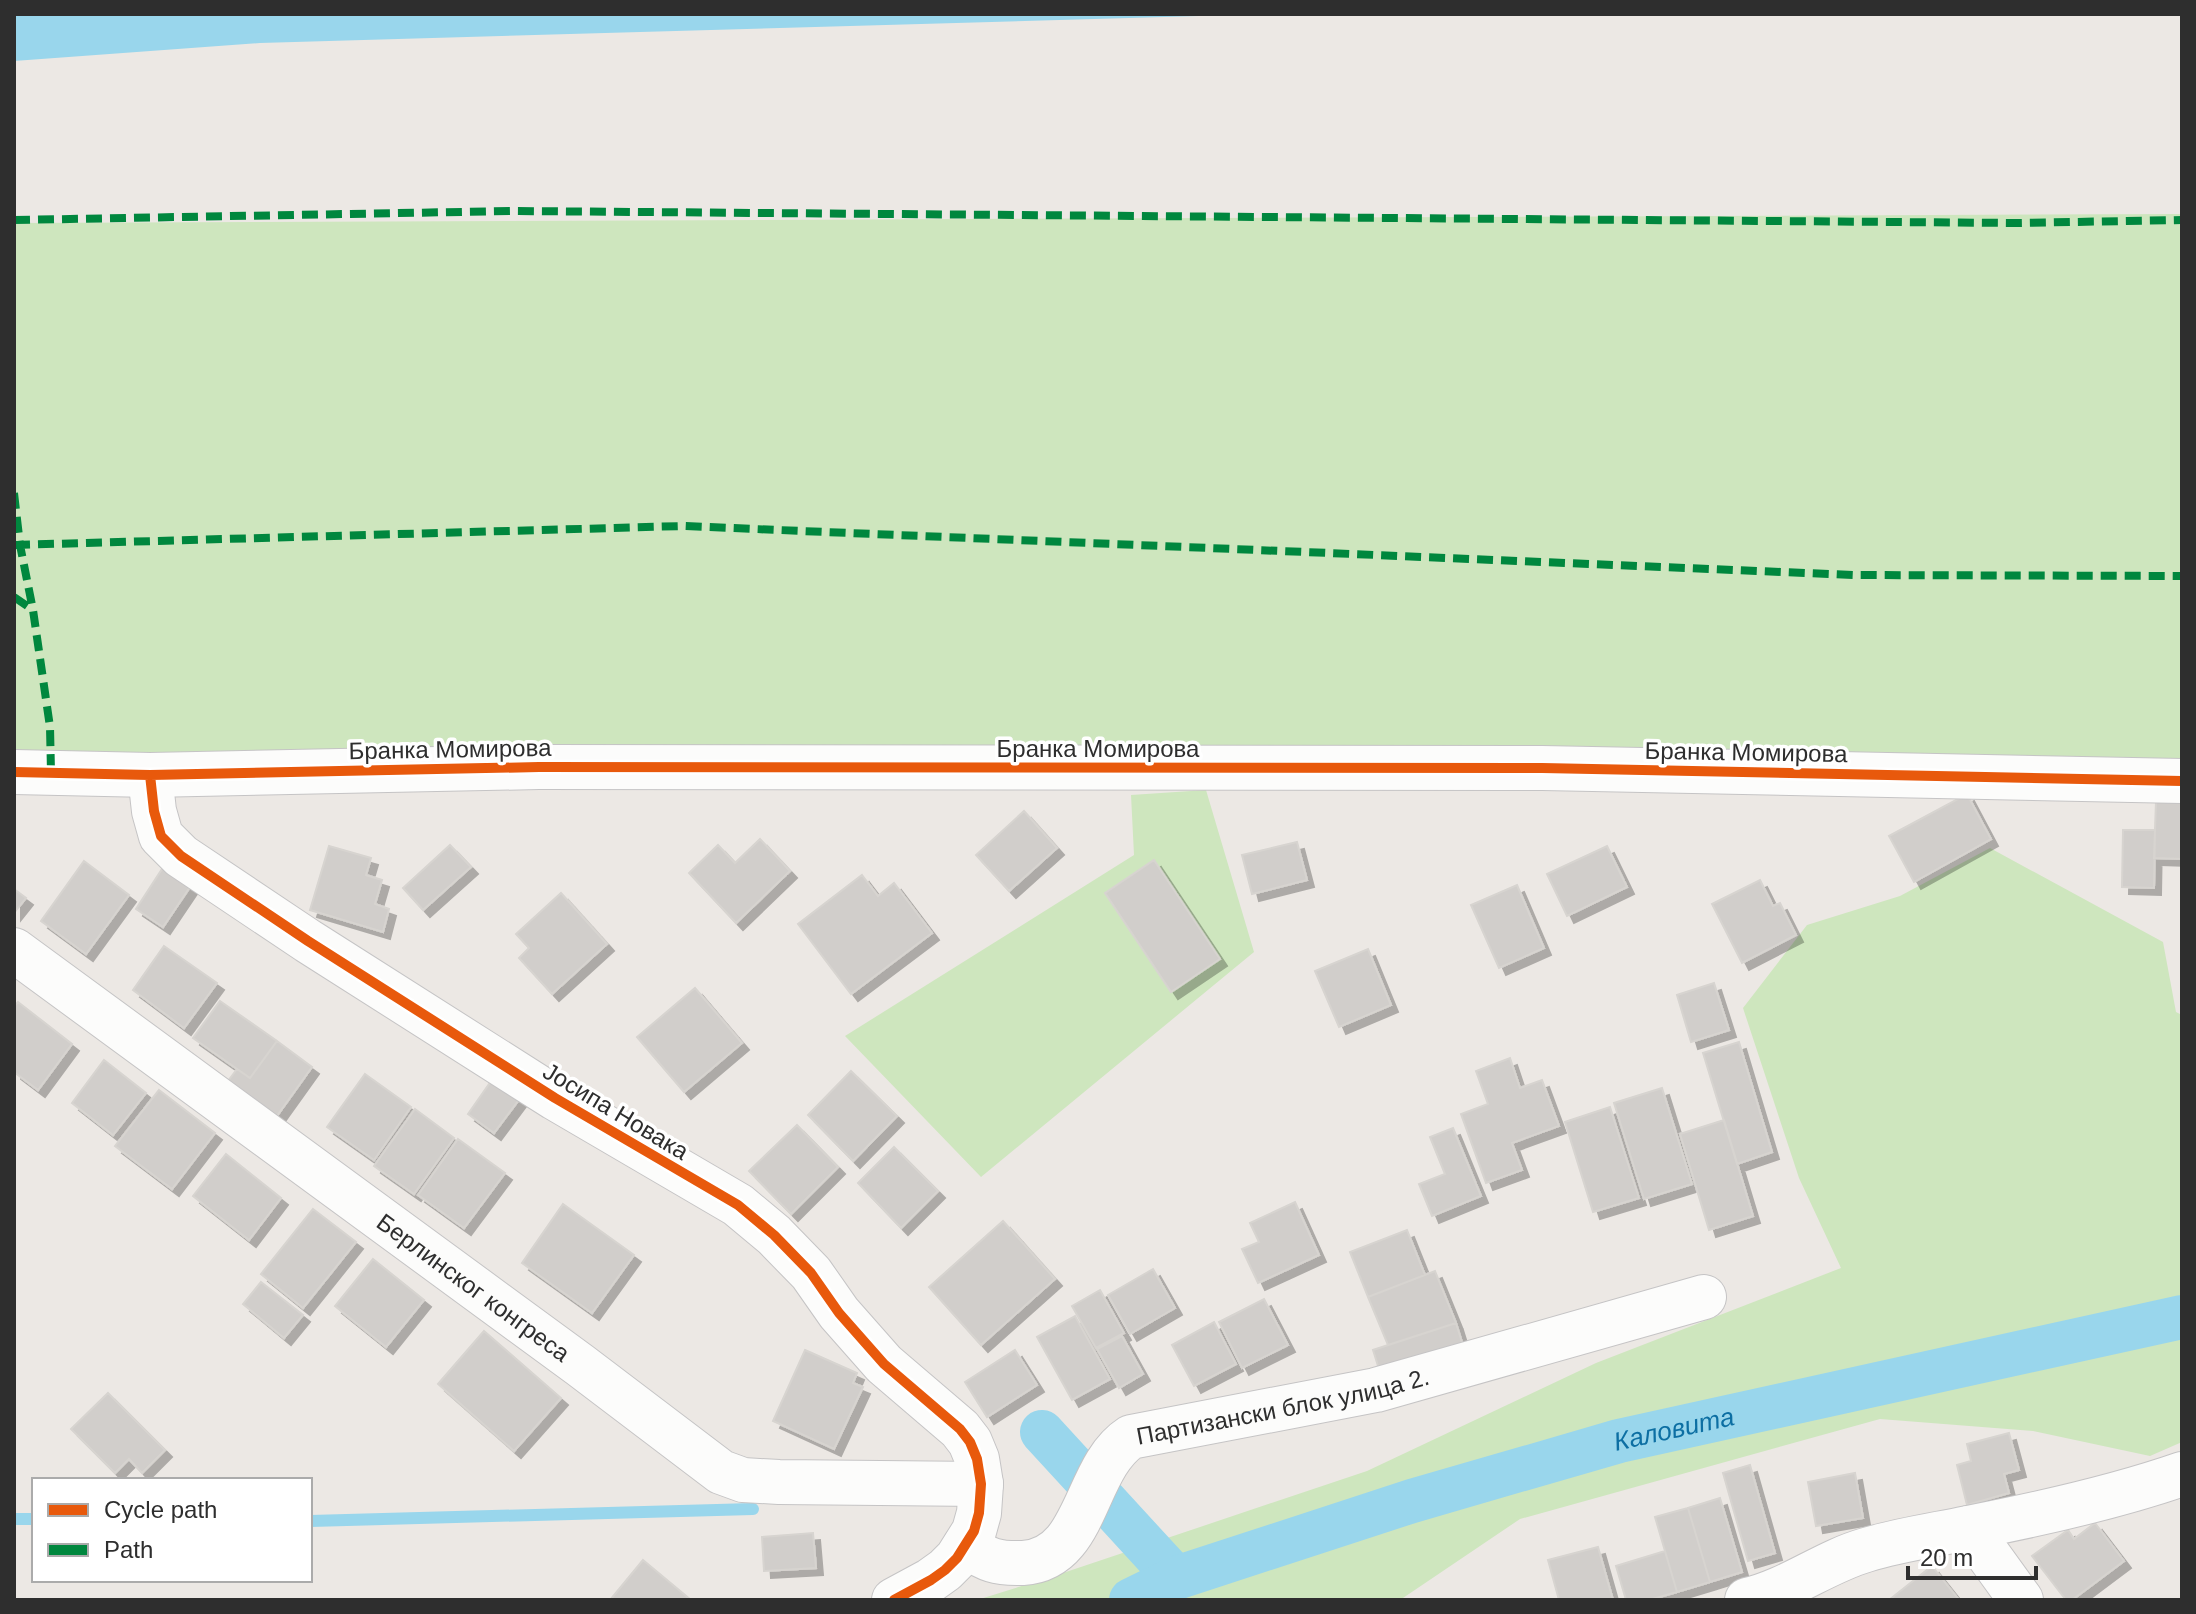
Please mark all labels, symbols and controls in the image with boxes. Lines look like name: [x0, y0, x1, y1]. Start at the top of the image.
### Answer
street label: Бранка Момирова: [348, 734, 552, 764]
street label: Бранка Момирова: [997, 735, 1200, 762]
street label: Бранка Момирова: [1644, 737, 1848, 767]
street label: Јосипа Новака: [538, 1057, 694, 1165]
street label: Берлинског конгреса: [372, 1208, 576, 1367]
street label: Партизански блок улица 2.: [1134, 1362, 1432, 1449]
water label: Каловита: [1611, 1401, 1737, 1457]
legend: [32, 1478, 312, 1582]
text: Cycle path: [104, 1496, 217, 1523]
scale bar: [1908, 1530, 2036, 1580]
text: Path: [104, 1536, 153, 1563]
text: 20 m: [1920, 1544, 1973, 1571]

